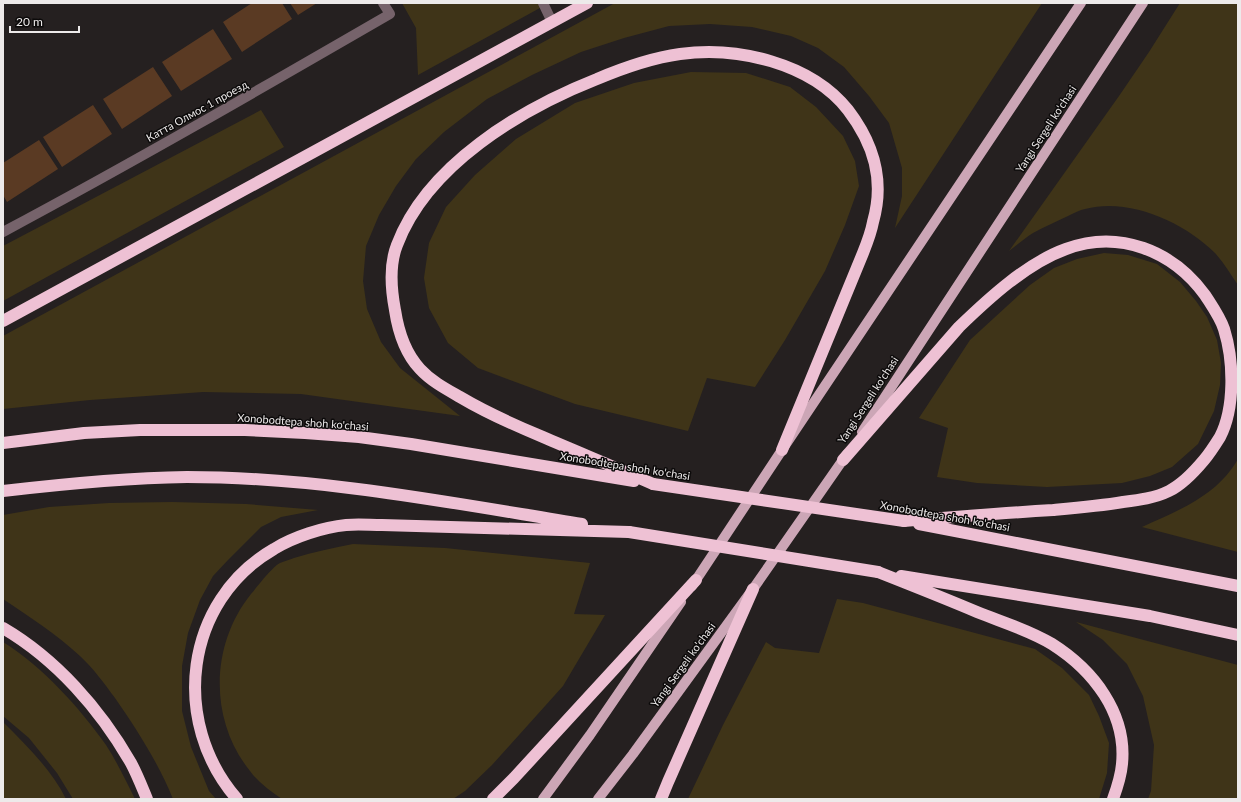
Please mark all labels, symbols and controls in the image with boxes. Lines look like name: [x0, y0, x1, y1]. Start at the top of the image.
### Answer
scale bar: [10, 8, 79, 34]
text: 20 m: [16, 14, 43, 29]
street label: Катта Олмос 1 проезд: [144, 77, 250, 144]
street label: Yangi Sergeli ko'chasi: [1013, 82, 1079, 175]
street label: Yangi Sergeli ko'chasi: [835, 353, 901, 446]
street label: Xonobodtepa shoh ko'chasi: [237, 410, 370, 433]
street label: Xonobodtepa shoh ko'chasi: [559, 449, 691, 482]
street label: Xonobodtepa shoh ko'chasi: [879, 498, 1011, 533]
street label: Yangi Sergeli ko'chasi: [648, 620, 718, 709]

